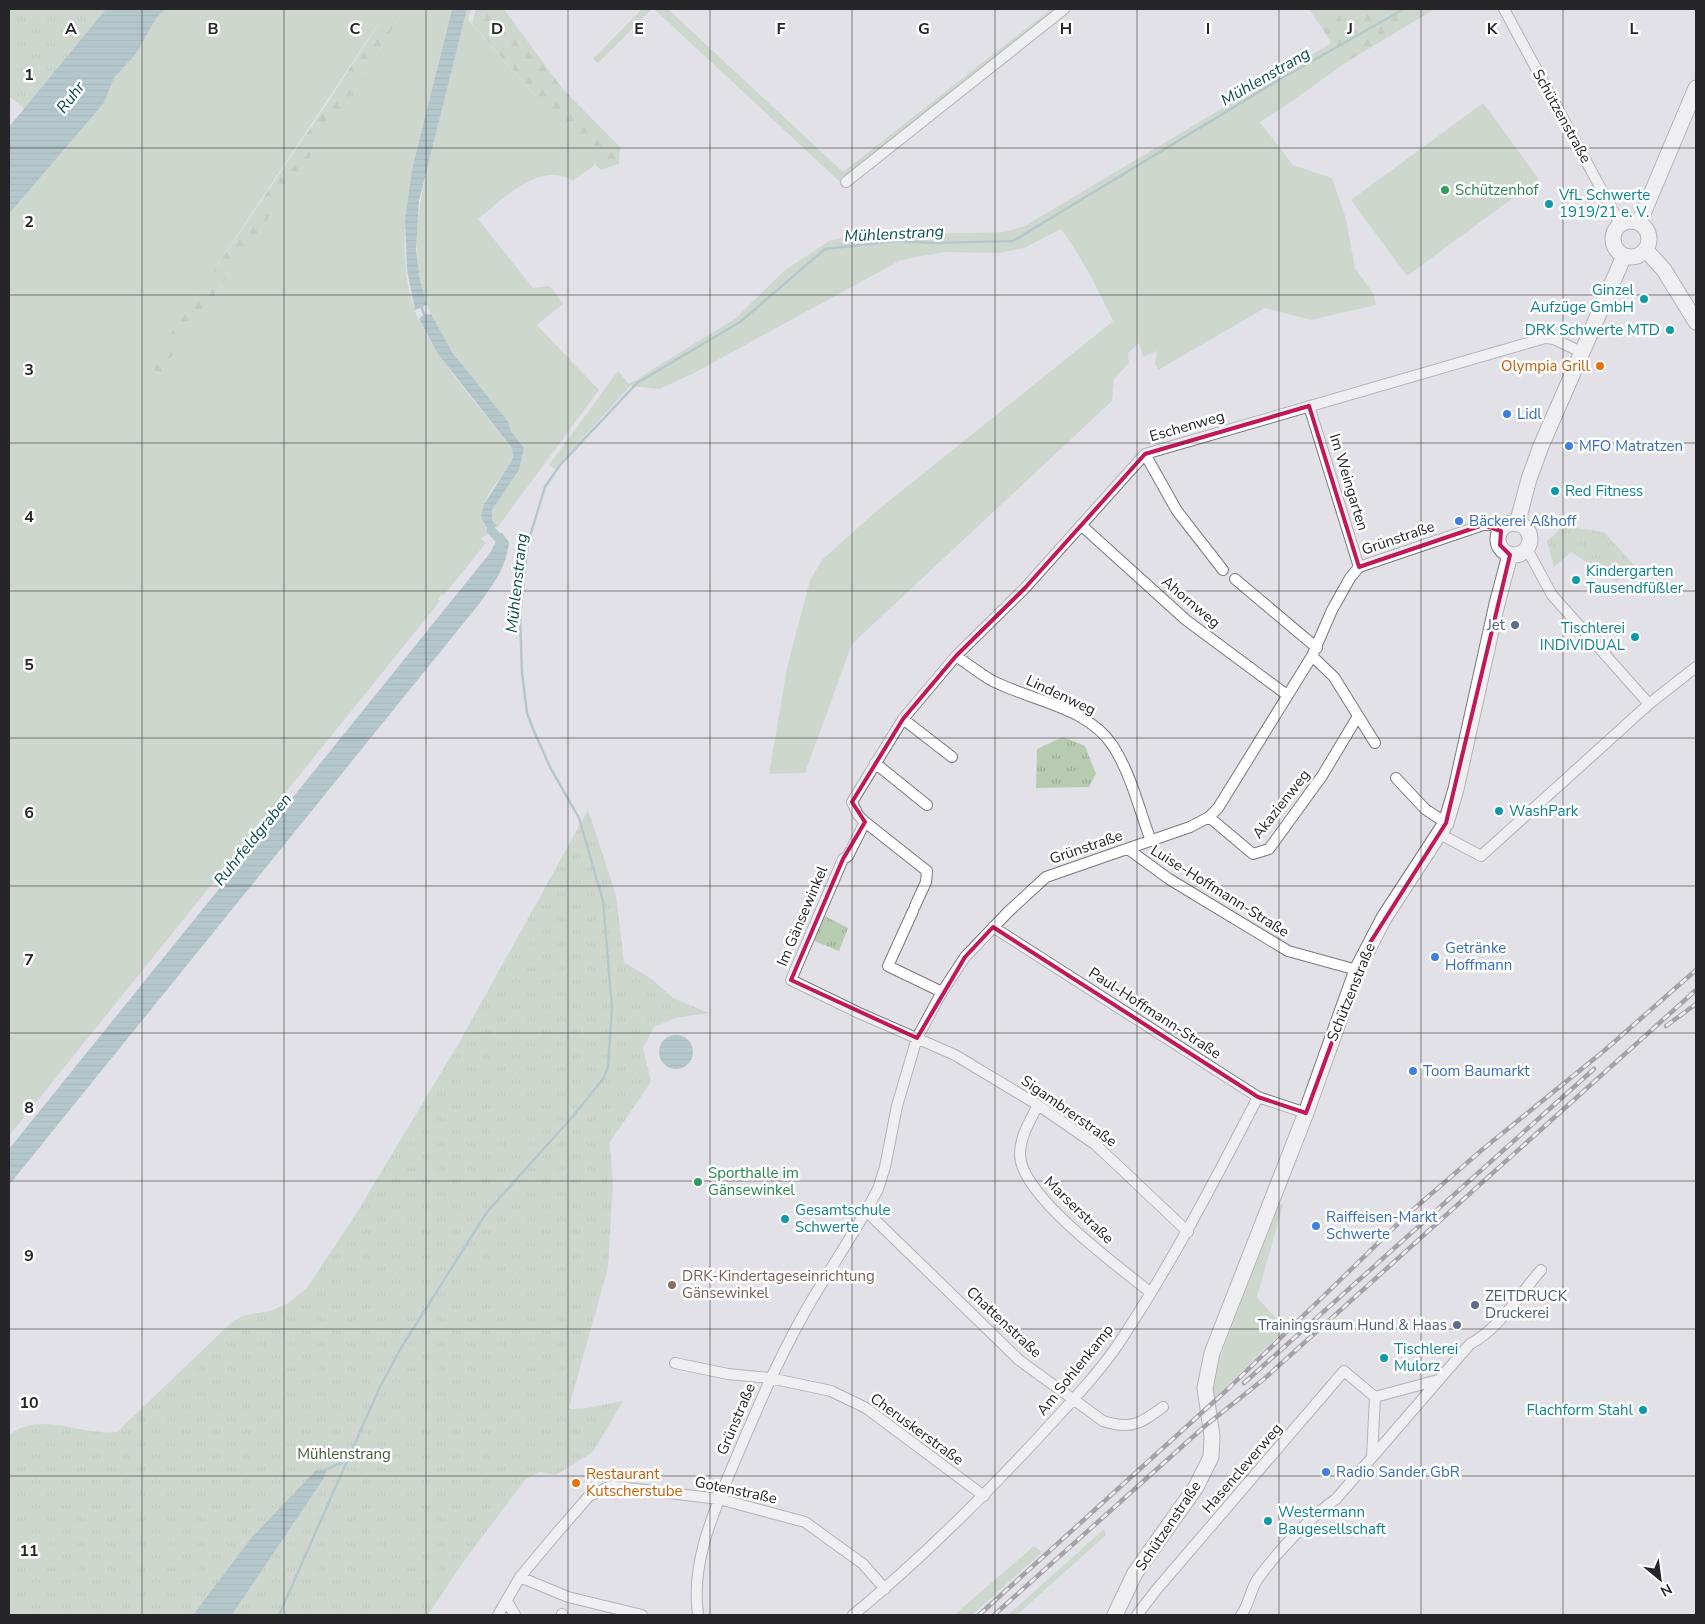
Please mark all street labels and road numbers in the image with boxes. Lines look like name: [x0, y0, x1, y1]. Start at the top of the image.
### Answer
street label: Schützenstraße: [1528, 65, 1596, 167]
street label: Eschenweg: [1147, 406, 1227, 446]
street label: Im Weingarten: [1325, 431, 1373, 533]
street label: Grünstraße: [1359, 516, 1437, 560]
street label: Ahornweg: [1157, 572, 1225, 632]
street label: Lindenweg: [1023, 670, 1099, 720]
street label: Akazienweg: [1248, 765, 1314, 843]
street label: Grünstraße: [1047, 825, 1125, 869]
street label: Luise-Hoffmann-Straße: [1147, 840, 1293, 942]
street label: Im Gänsewinkel: [772, 862, 832, 969]
street label: Schützenstraße: [1322, 940, 1380, 1044]
street label: Paul-Hoffmann-Straße: [1085, 963, 1225, 1063]
street label: Sigambrerstraße: [1017, 1071, 1121, 1151]
street label: Marserstraße: [1040, 1172, 1118, 1248]
street label: Chattenstraße: [962, 1282, 1046, 1362]
street label: Am Sohlenkamp: [1032, 1320, 1118, 1420]
street label: Grünstraße: [712, 1380, 760, 1458]
street label: Cheruskerstraße: [866, 1388, 968, 1470]
street label: Hasencleverweg: [1197, 1419, 1287, 1517]
street label: Gotenstraße: [693, 1472, 779, 1508]
street label: Schützenstraße: [1130, 1477, 1206, 1575]

